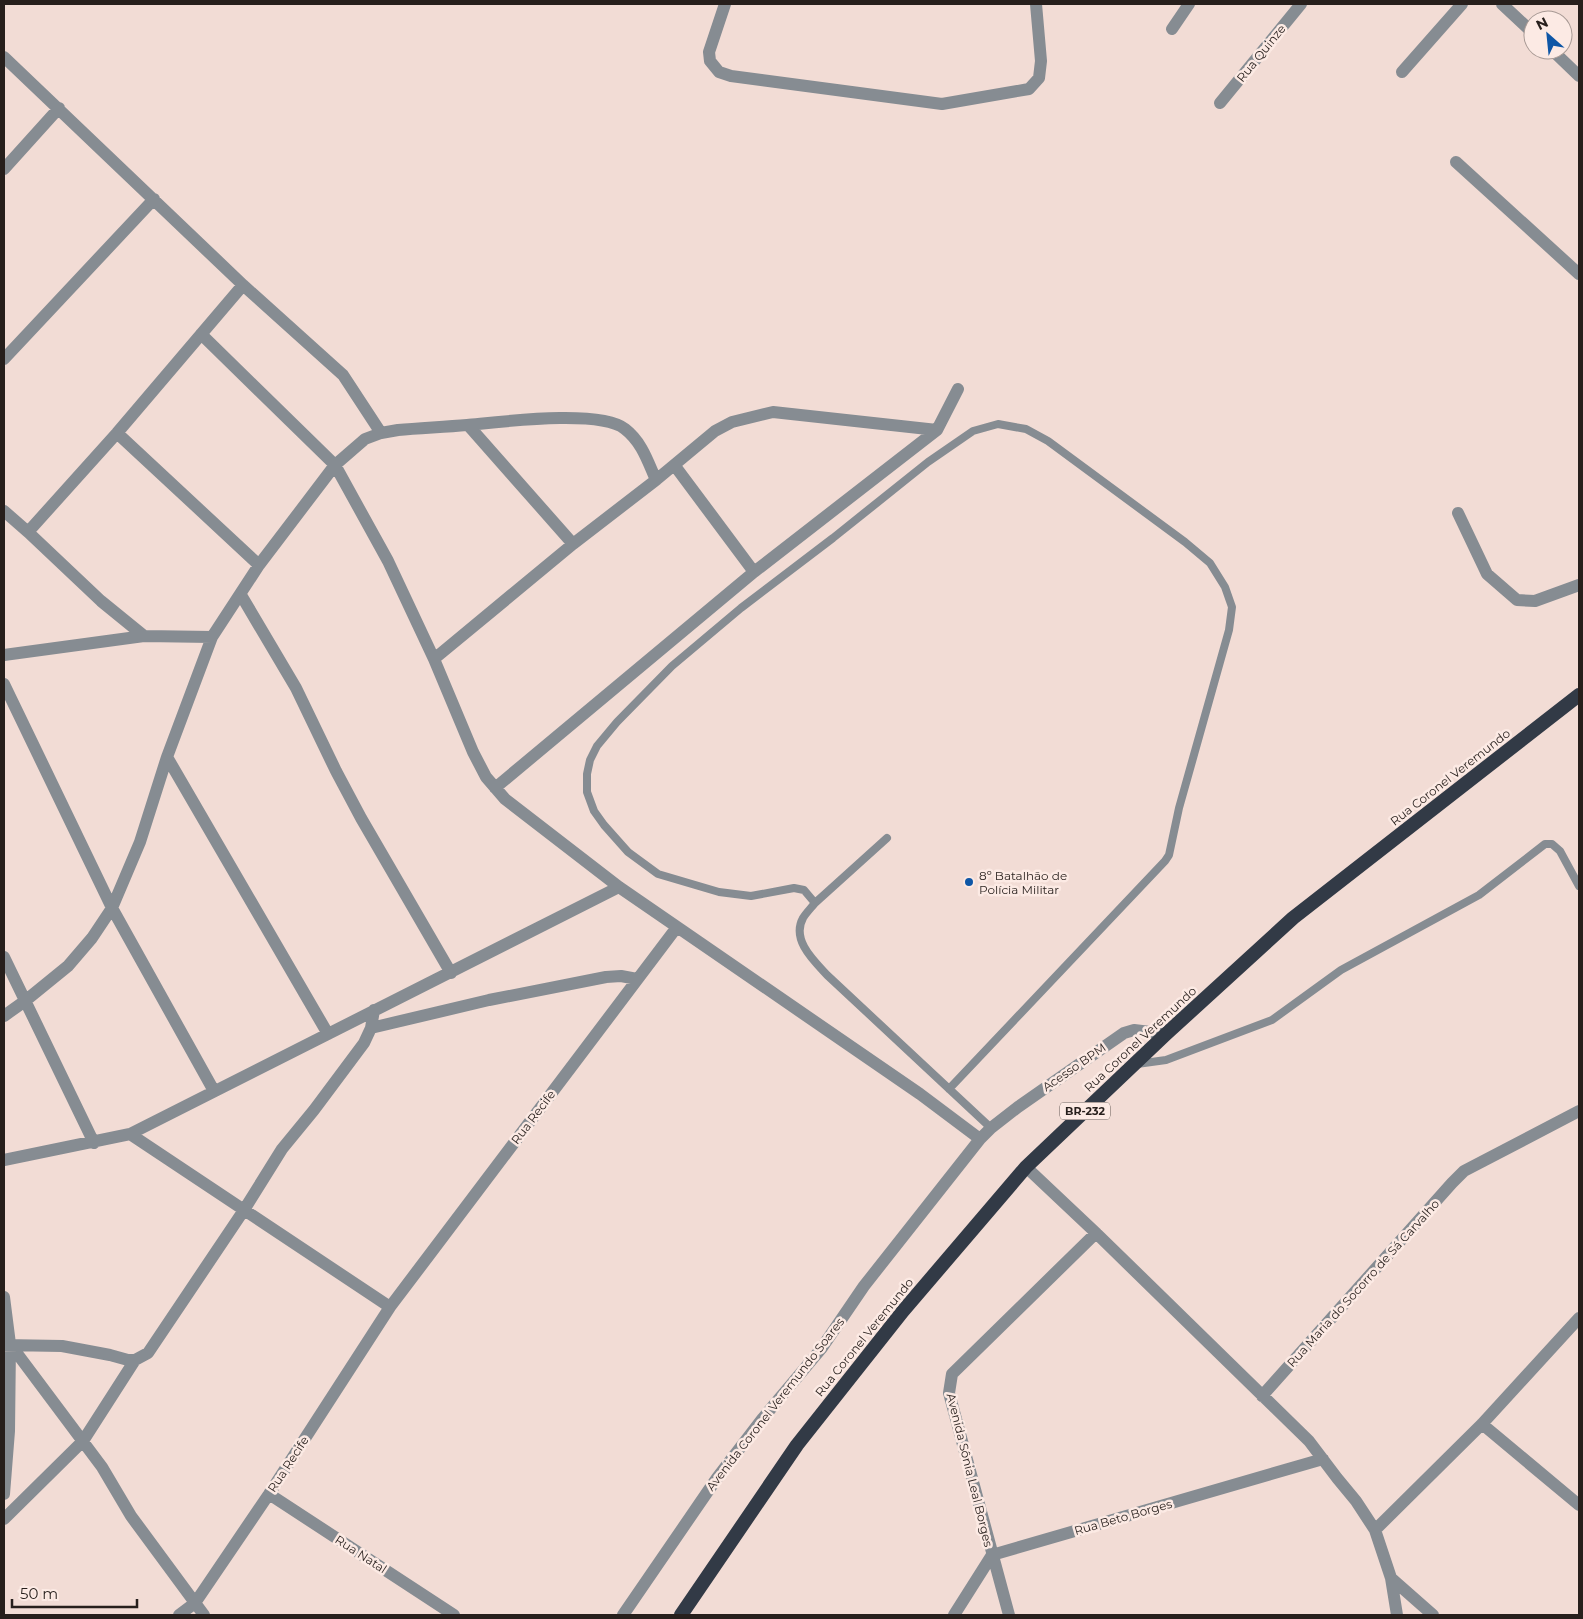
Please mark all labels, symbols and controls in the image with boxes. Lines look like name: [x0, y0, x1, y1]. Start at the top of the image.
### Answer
north arrow: [1523, 10, 1573, 60]
text: N: [1533, 13, 1551, 34]
street label: Rua Quinze: [1233, 21, 1289, 85]
street label: Rua Coronel Veremundo: [1387, 726, 1513, 828]
place label: 8º Batalhão de Polícia Militar: [979, 868, 1067, 897]
marker: 8º Batalhão de Polícia Militar: [963, 876, 975, 888]
street label: Rua Coronel Veremundo: [1081, 983, 1199, 1095]
street label: Acesso BPM: [1039, 1040, 1109, 1094]
street label: Rua Recife: [508, 1087, 558, 1147]
road number: BR-232: [1060, 1102, 1110, 1120]
street label: Rua Maria do Socorro de Sá Carvalho: [1284, 1196, 1442, 1370]
street label: Rua Coronel Veremundo: [812, 1275, 916, 1399]
street label: Avenida Coronel Veremundo Soares: [703, 1314, 847, 1494]
street label: Avenida Sônia Leal Borges: [944, 1391, 996, 1549]
street label: Rua Recife: [264, 1433, 312, 1495]
street label: Rua Beto Borges: [1072, 1496, 1174, 1538]
street label: Rua Natal: [332, 1532, 390, 1576]
scale bar: [12, 1576, 138, 1608]
text: 50 m: [20, 1584, 58, 1603]

